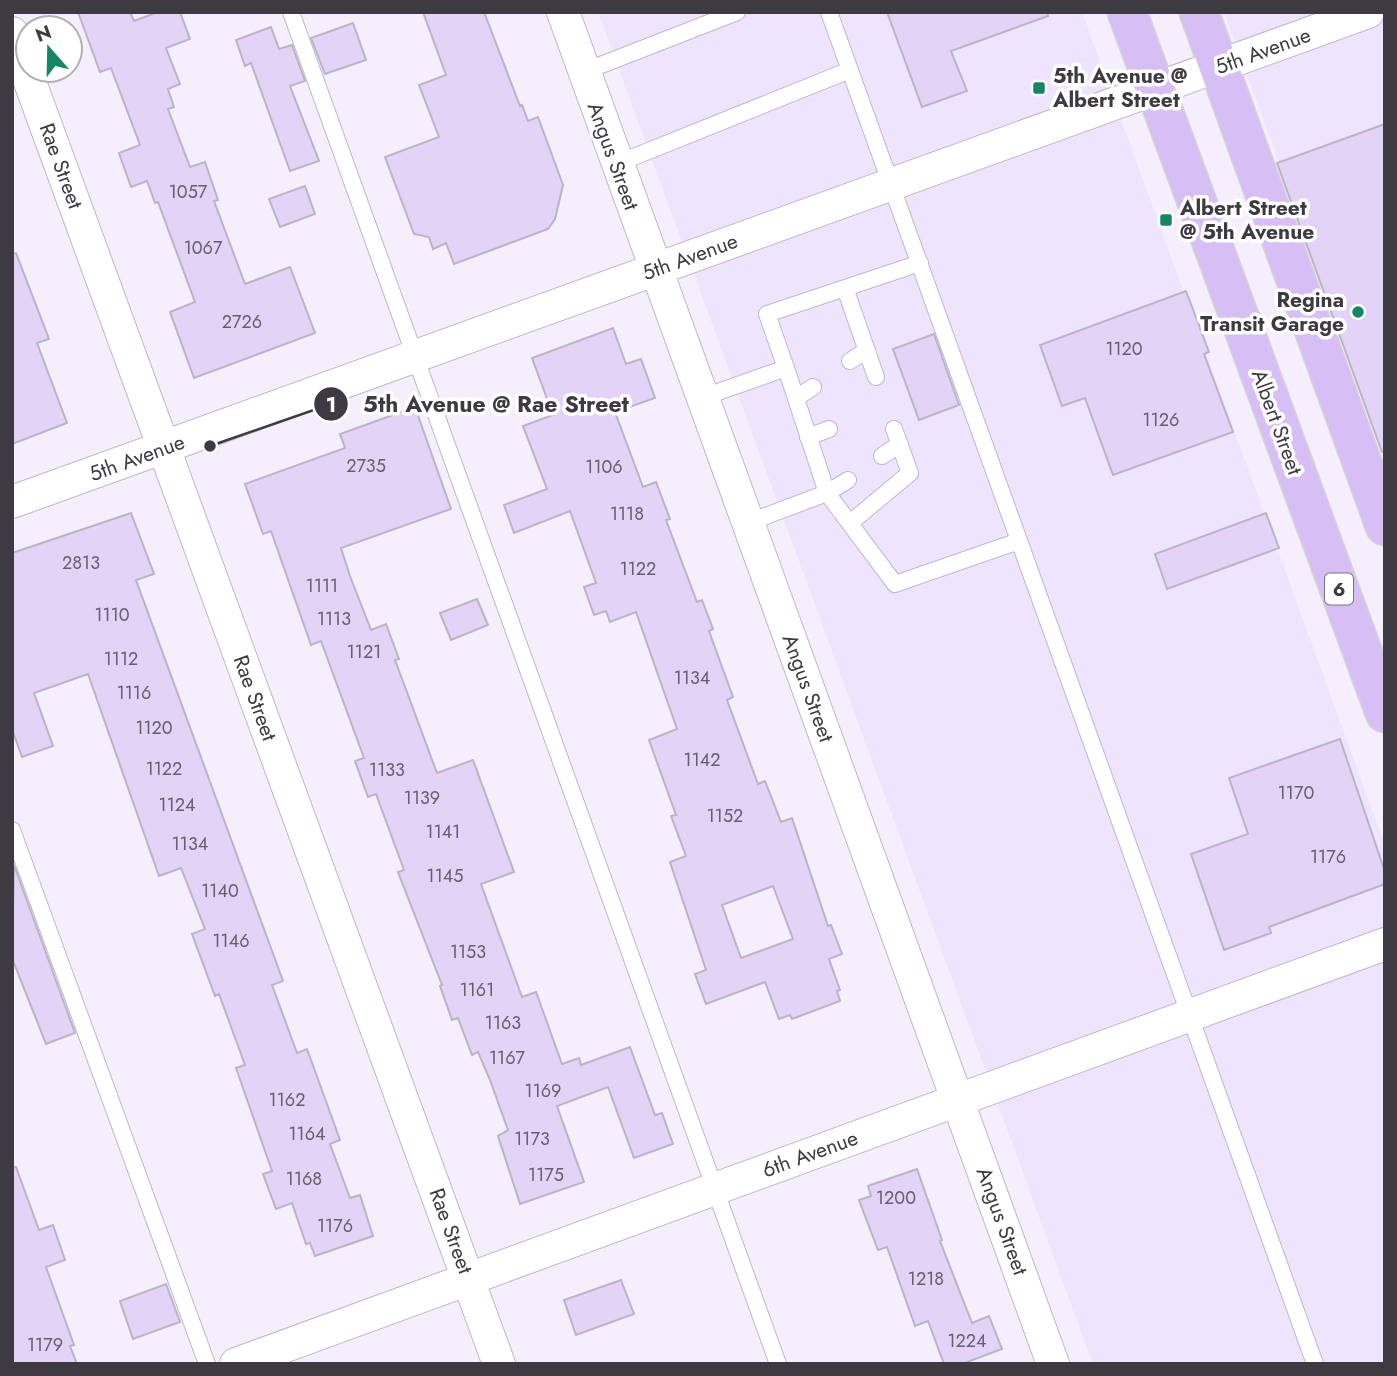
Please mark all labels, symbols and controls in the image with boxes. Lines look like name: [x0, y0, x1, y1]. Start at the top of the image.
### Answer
north arrow: [14, 14, 84, 84]
text: N: [32, 18, 55, 49]
street label: 5th Avenue: [1211, 20, 1315, 82]
place label: 5th Avenue @ Albert Street: [1052, 61, 1187, 115]
marker: 5th Avenue @ Albert Street: [1031, 80, 1047, 96]
street label: Angus Street: [580, 98, 646, 214]
street label: Rae Street: [32, 119, 90, 213]
house number: 1057: [169, 179, 208, 205]
place label: Albert Street @ 5th Avenue: [1179, 193, 1314, 247]
marker: Albert Street @ 5th Avenue: [1158, 212, 1174, 228]
street label: 5th Avenue: [638, 226, 742, 288]
house number: 1067: [184, 235, 223, 261]
place label: Regina Transit Garage: [1200, 285, 1344, 339]
marker: Regina Transit Garage: [1350, 304, 1366, 320]
house number: 2726: [222, 309, 262, 335]
house number: 1120: [1105, 336, 1143, 362]
street label: Albert Street: [1244, 365, 1310, 479]
callout: 5th Avenue @ Rae Street: [314, 382, 643, 426]
text: 5th Avenue @ Rae Street: [363, 387, 630, 421]
text: 1: [326, 390, 336, 420]
house number: 1126: [1143, 407, 1179, 433]
street label: 5th Avenue: [85, 427, 189, 489]
house number: 2735: [346, 453, 386, 479]
house number: 1106: [585, 454, 623, 480]
house number: 1118: [610, 501, 644, 527]
house number: 2813: [62, 550, 100, 576]
house number: 1122: [620, 556, 656, 582]
house number: 1111: [306, 573, 338, 599]
road number: 6: [1325, 574, 1353, 604]
house number: 1110: [94, 602, 130, 628]
house number: 1113: [317, 606, 351, 632]
street label: Angus Street: [775, 630, 841, 746]
house number: 1121: [347, 639, 381, 665]
house number: 1112: [104, 646, 138, 672]
street label: Rae Street: [226, 651, 284, 745]
house number: 1134: [674, 665, 710, 691]
house number: 1116: [117, 680, 151, 706]
house number: 1120: [135, 715, 173, 741]
house number: 1142: [684, 747, 720, 773]
house number: 1122: [146, 756, 182, 782]
house number: 1133: [369, 757, 405, 783]
house number: 1170: [1278, 780, 1314, 806]
house number: 1139: [404, 785, 440, 811]
house number: 1124: [159, 792, 195, 818]
house number: 1152: [707, 803, 743, 829]
house number: 1141: [426, 819, 460, 845]
house number: 1134: [172, 831, 208, 857]
house number: 1176: [1310, 844, 1346, 870]
house number: 1145: [427, 863, 463, 889]
house number: 1140: [201, 878, 239, 904]
house number: 1146: [212, 928, 250, 954]
house number: 1153: [450, 939, 486, 965]
house number: 1161: [460, 977, 494, 1003]
house number: 1163: [485, 1010, 521, 1036]
house number: 1167: [489, 1045, 526, 1071]
house number: 1169: [525, 1078, 561, 1104]
house number: 1162: [269, 1087, 305, 1113]
house number: 1164: [288, 1121, 326, 1147]
street label: 6th Avenue: [758, 1123, 862, 1185]
house number: 1173: [514, 1126, 550, 1152]
house number: 1175: [528, 1162, 564, 1188]
street label: Angus Street: [969, 1163, 1035, 1279]
house number: 1168: [286, 1166, 322, 1192]
street label: Rae Street: [422, 1184, 480, 1278]
house number: 1200: [876, 1185, 916, 1211]
house number: 1176: [317, 1213, 353, 1239]
house number: 1218: [908, 1266, 944, 1292]
house number: 1224: [947, 1328, 987, 1354]
house number: 1179: [27, 1332, 63, 1358]

